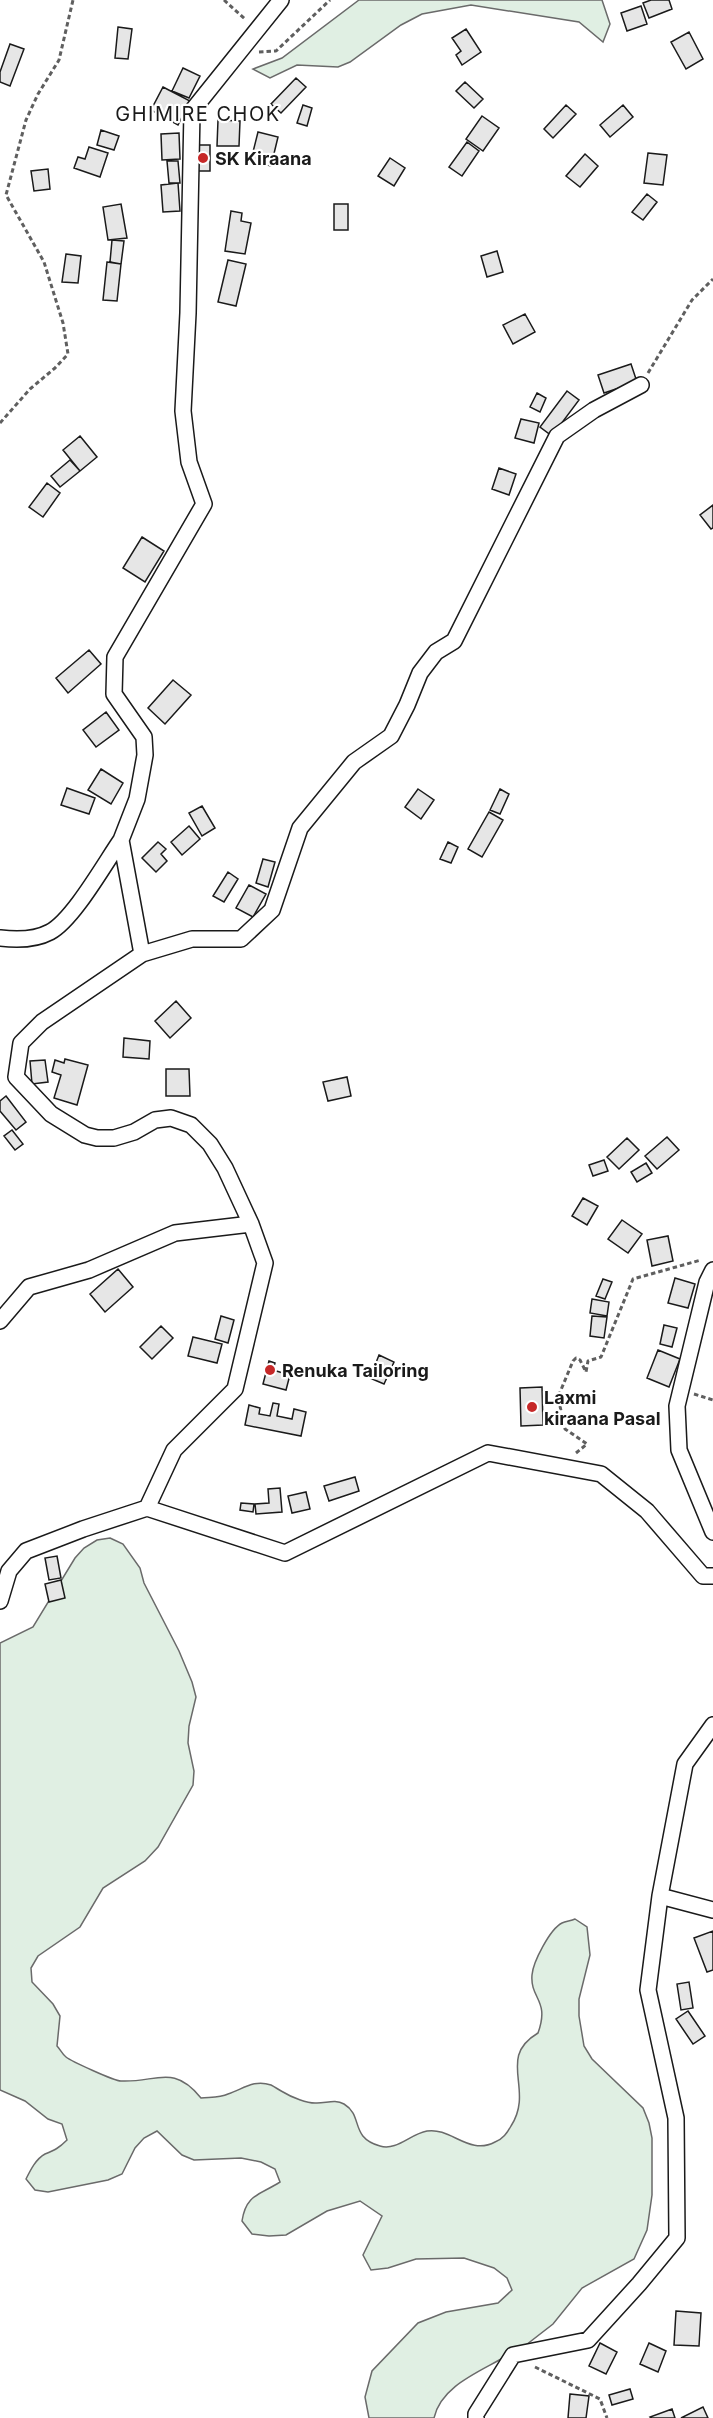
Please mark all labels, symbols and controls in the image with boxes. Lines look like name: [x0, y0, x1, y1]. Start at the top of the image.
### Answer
district label: GHIMIRE CHOK: [115, 102, 281, 126]
place label: SK Kiraana: [215, 148, 312, 169]
marker: SK Kiraana: [196, 151, 210, 165]
place label: Renuka Tailoring: [282, 1360, 429, 1381]
marker: Renuka Tailoring: [263, 1363, 277, 1377]
place label: Laxmi kiraana Pasal: [544, 1387, 661, 1429]
marker: Laxmi kiraana Pasal: [525, 1400, 539, 1414]

